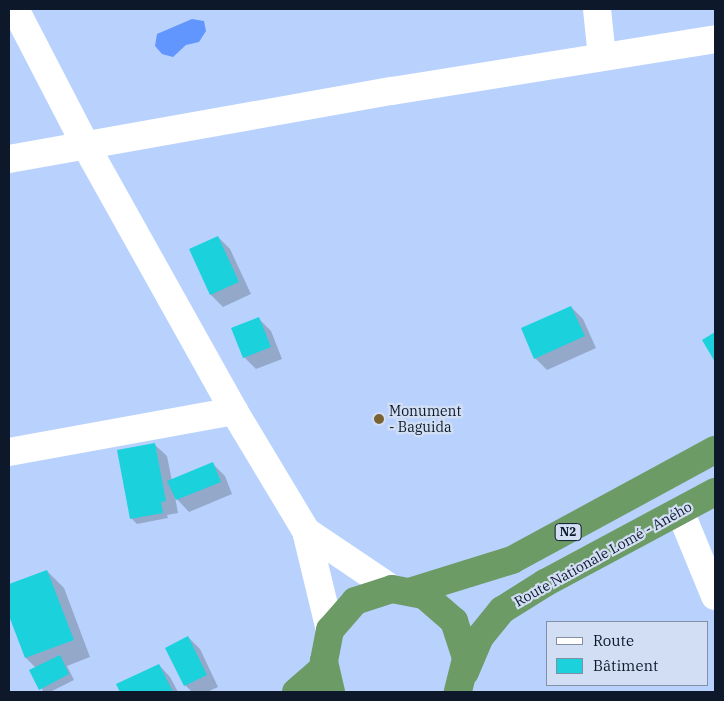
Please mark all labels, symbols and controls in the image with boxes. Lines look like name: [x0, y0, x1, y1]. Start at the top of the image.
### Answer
place label: Monument - Baguida: [389, 403, 461, 436]
marker: Monument - Baguida: [373, 413, 385, 425]
street label: Route Nationale Lomé - Aného: [511, 498, 695, 610]
road number: N2: [554, 522, 582, 542]
legend: [546, 621, 709, 686]
text: Route: [593, 631, 634, 650]
text: Bâtiment: [593, 656, 658, 675]

